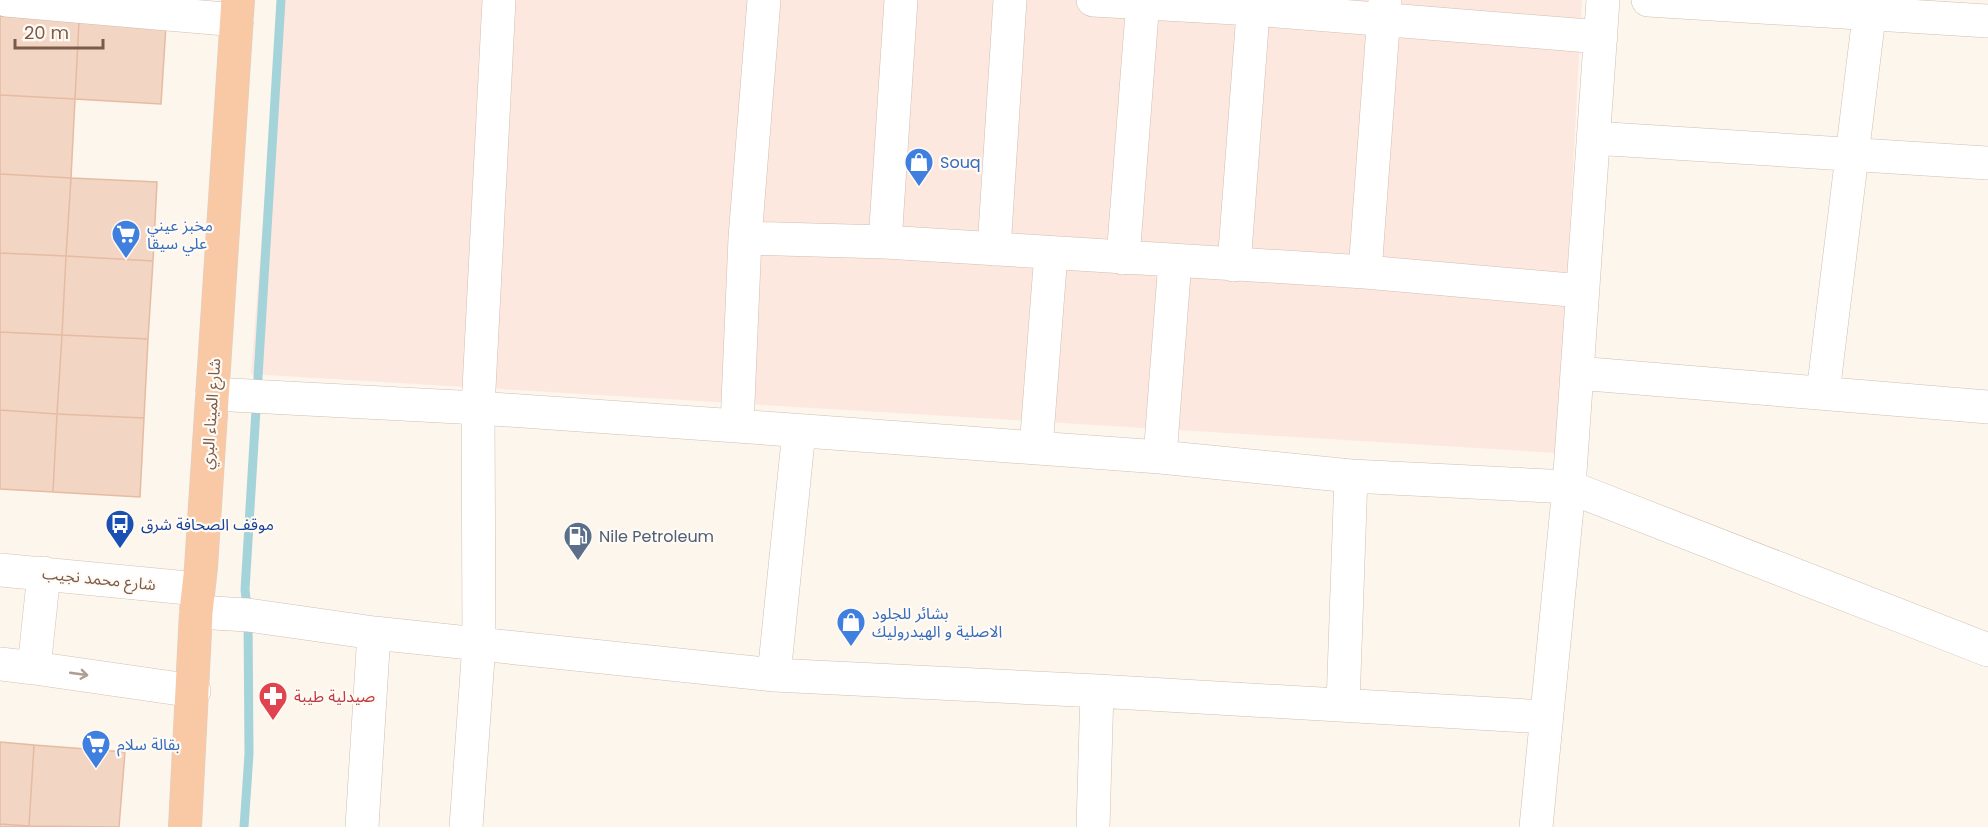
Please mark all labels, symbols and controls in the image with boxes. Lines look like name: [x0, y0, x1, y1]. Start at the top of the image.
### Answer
scale bar: [15, 12, 104, 50]
text: 20 m: [24, 20, 69, 45]
shop icon: Souq: [903, 146, 935, 188]
place label: Souq: [940, 151, 981, 174]
place label: مخبز عيني علي سيقا: [147, 214, 213, 255]
supermarket icon: مخبز عيني علي سيقا: [110, 218, 142, 260]
street label: شارع الميناء البري: [196, 358, 227, 471]
bus stop icon: موقف الصحافة شرق: [104, 508, 136, 550]
place label: موقف الصحافة شرق: [141, 513, 274, 536]
fuel station icon: Nile Petroleum: [562, 520, 594, 562]
place label: Nile Petroleum: [599, 525, 714, 548]
street label: شارع محمد نجيب: [41, 562, 157, 597]
place label: بشائر للجلود الاصلية و الهيدروليك: [872, 602, 1002, 643]
shop icon: بشائر للجلود الاصلية و الهيدروليك: [835, 606, 867, 648]
one-way arrow: [68, 669, 88, 680]
pharmacy icon: صيدلية طيبة: [257, 680, 289, 722]
place label: صيدلية طيبة: [294, 685, 375, 708]
supermarket icon: بقالة سلام: [80, 728, 112, 770]
place label: بقالة سلام: [117, 733, 180, 757]

